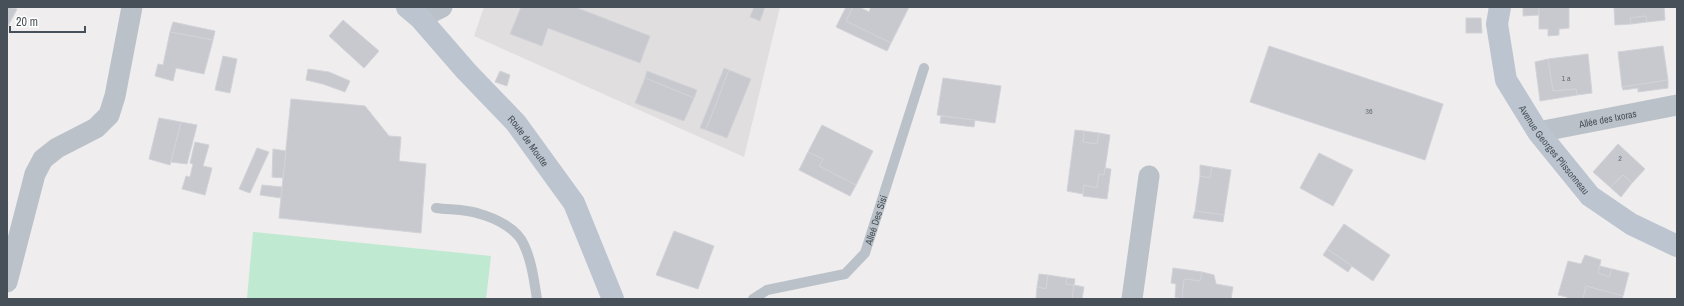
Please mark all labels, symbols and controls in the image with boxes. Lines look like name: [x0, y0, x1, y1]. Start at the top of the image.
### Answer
scale bar: [10, 8, 85, 34]
text: 20 m: [16, 14, 38, 30]
house number: 1 a: [1561, 73, 1571, 83]
street label: Avenue Georges Plissonneau: [1516, 102, 1593, 197]
house number: 36: [1365, 106, 1373, 116]
street label: Allée des Ixoras: [1577, 107, 1638, 131]
street label: Route de Moutte: [505, 112, 552, 169]
house number: 2: [1618, 153, 1622, 163]
street label: Alleé Des Sisi: [861, 193, 890, 247]

